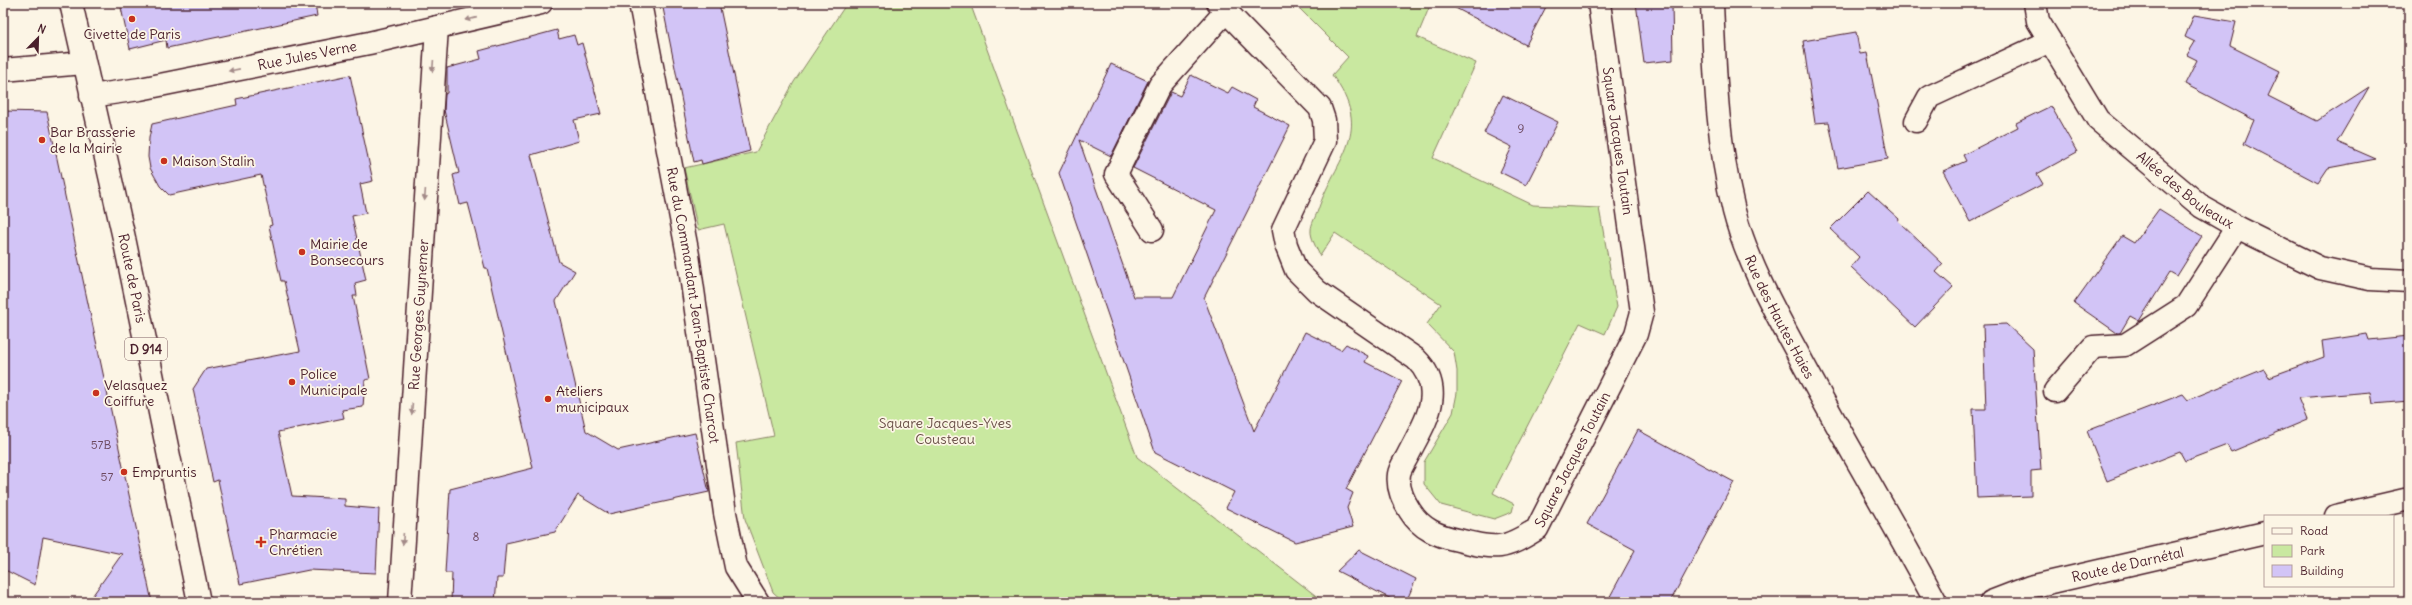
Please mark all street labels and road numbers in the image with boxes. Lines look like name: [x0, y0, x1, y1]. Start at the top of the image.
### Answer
street label: Rue Jules Verne: [256, 37, 358, 74]
street label: Square Jacques Toutain: [1599, 66, 1637, 216]
street label: Allée des Bouleaux: [2133, 147, 2237, 232]
street label: Rue du Commandant Jean-Baptiste Charcot: [662, 166, 724, 445]
street label: Route de Paris: [114, 232, 150, 324]
street label: Rue Georges Guynemer: [405, 238, 432, 391]
street label: Rue des Hautes Haies: [1741, 252, 1818, 382]
road number: D 914: [125, 338, 167, 360]
street label: Square Jacques Toutain: [1530, 389, 1614, 530]
street label: Route de Darnétal: [2070, 543, 2186, 586]

